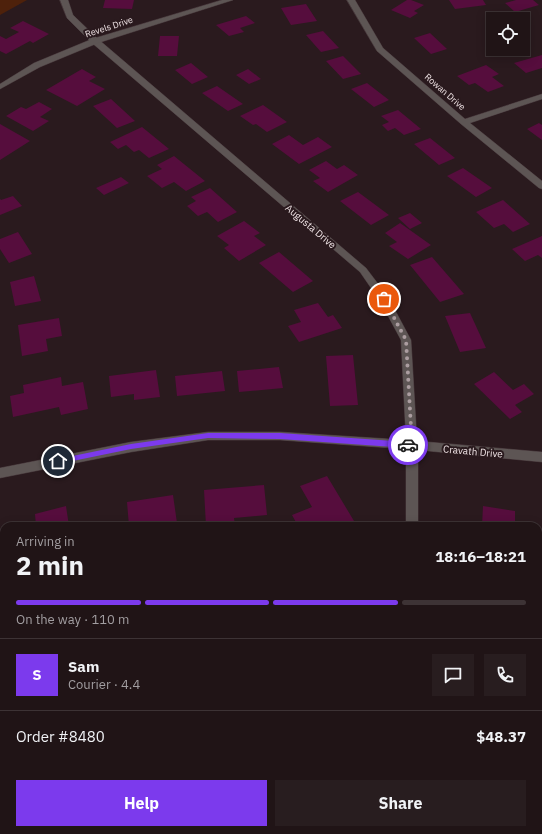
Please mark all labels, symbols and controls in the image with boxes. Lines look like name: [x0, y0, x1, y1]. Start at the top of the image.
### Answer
map controls: [486, 12, 530, 56]
button: locate: [486, 12, 530, 56]
street label: Revels Drive: [84, 14, 134, 39]
street label: Rowan Drive: [423, 71, 468, 112]
street label: Augusta Drive: [283, 201, 339, 252]
pin: [367, 282, 401, 316]
icon: bag: [373, 288, 395, 310]
courier: [388, 425, 428, 465]
icon: car: [397, 434, 419, 456]
street label: Cravath Drive: [442, 442, 504, 461]
pin: [41, 444, 75, 478]
icon: home: [47, 450, 69, 472]
text: Arriving in: [16, 533, 75, 550]
text: 18:16–18:21: [435, 547, 526, 566]
text: 2 min: [16, 548, 84, 582]
text: On the way · 110 m: [16, 611, 129, 628]
button: chat: [432, 654, 474, 696]
button: phone: [484, 654, 526, 696]
text: Sam: [68, 657, 99, 676]
text: S: [32, 665, 42, 684]
text: Courier · 4.4: [68, 676, 140, 693]
text: Order #8480: [16, 727, 105, 746]
text: $48.37: [476, 727, 526, 746]
button: Help: [16, 780, 267, 826]
button: Share: [275, 780, 526, 826]

